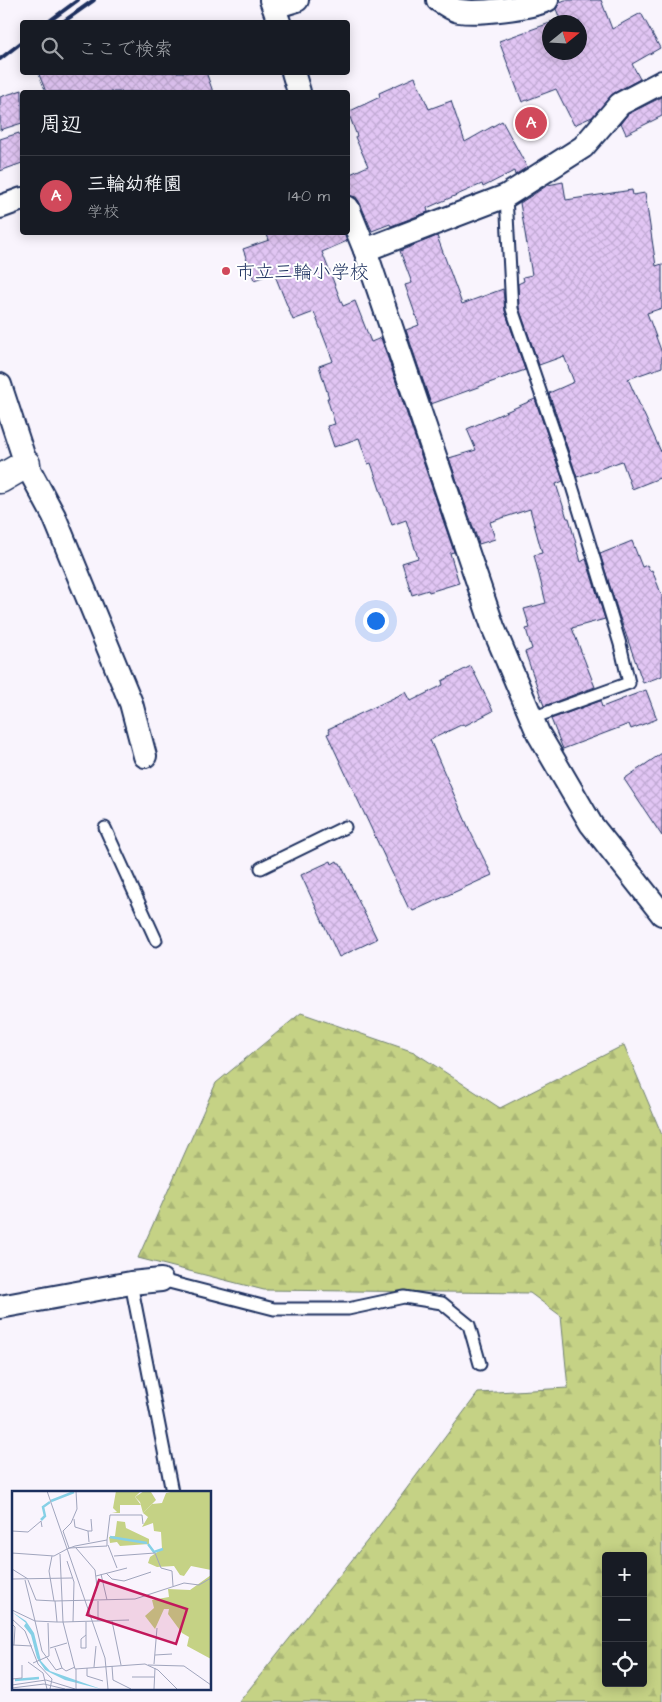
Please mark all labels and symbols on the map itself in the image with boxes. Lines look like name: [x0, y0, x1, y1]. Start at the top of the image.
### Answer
north arrow: [542, 15, 587, 60]
pin: A: [515, 104, 547, 142]
place label: 市立三輪小学校: [236, 259, 369, 286]
marker: 市立三輪小学校: [220, 265, 232, 277]
your location: [363, 608, 389, 634]
inset map: [12, 1491, 211, 1690]

